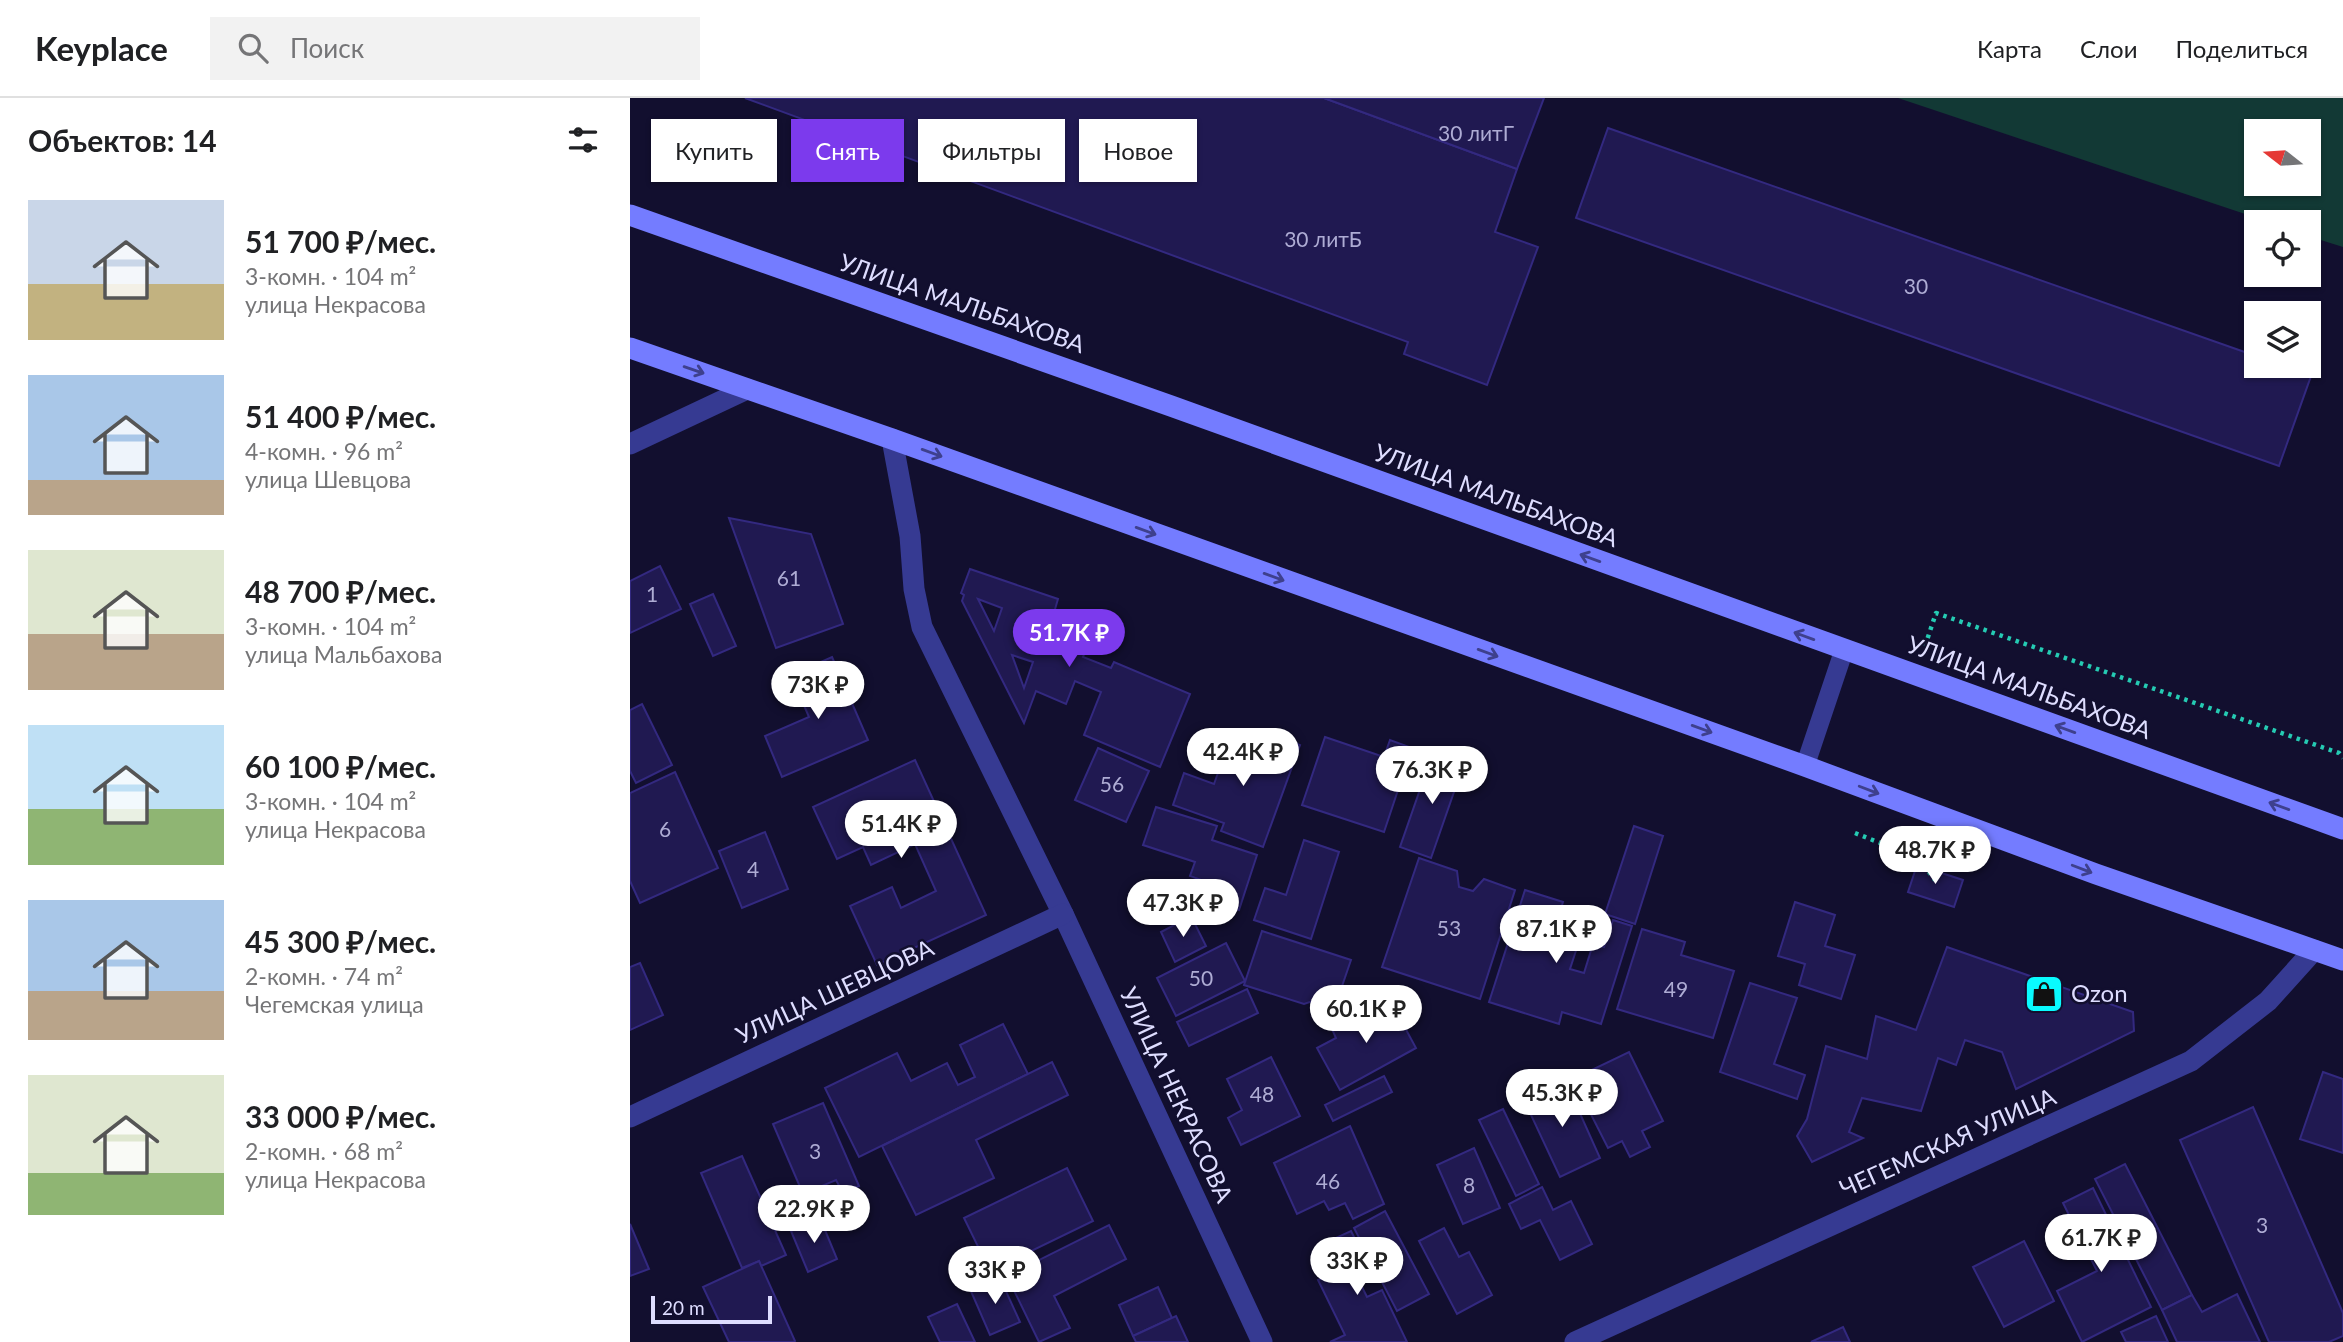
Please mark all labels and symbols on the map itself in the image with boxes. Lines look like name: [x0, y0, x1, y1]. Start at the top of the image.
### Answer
north arrow: [2244, 119, 2320, 196]
house number: 30 литГ: [1438, 120, 1514, 145]
house number: 30 литБ: [1284, 226, 1362, 251]
street label: УЛИЦА МАЛЬБАХОВА: [836, 247, 1090, 358]
house number: 30: [1904, 273, 1928, 298]
one-way arrow: [683, 365, 705, 377]
street label: УЛИЦА МАЛЬБАХОВА: [1370, 437, 1623, 553]
one-way arrow: [921, 448, 943, 461]
one-way arrow: [1135, 526, 1157, 538]
one-way arrow: [1580, 551, 1602, 563]
house number: 61: [777, 565, 801, 590]
one-way arrow: [1262, 572, 1284, 584]
house number: 1: [646, 581, 658, 606]
pin: 51.7K ₽: [1004, 610, 1134, 669]
one-way arrow: [1794, 628, 1816, 641]
street label: УЛИЦА МАЛЬБАХОВА: [1903, 629, 2156, 745]
one-way arrow: [1476, 648, 1498, 660]
pin: 73K ₽: [769, 662, 867, 721]
one-way arrow: [2054, 722, 2076, 734]
one-way arrow: [1691, 724, 1713, 736]
pin: 42.4K ₽: [1178, 728, 1308, 788]
pin: 76.3K ₽: [1367, 746, 1497, 806]
house number: 56: [1100, 771, 1124, 796]
one-way arrow: [1857, 784, 1879, 797]
one-way arrow: [2268, 799, 2290, 811]
pin: 51.4K ₽: [836, 800, 966, 860]
house number: 6: [659, 816, 671, 841]
pin: 48.7K ₽: [1870, 826, 2000, 886]
house number: 4: [747, 856, 759, 881]
one-way arrow: [2070, 864, 2092, 877]
pin: 47.3K ₽: [1118, 880, 1248, 939]
pin: 87.1K ₽: [1491, 906, 1621, 965]
house number: 53: [1437, 915, 1461, 940]
street label: УЛИЦА ШЕВЦОВА: [731, 932, 938, 1049]
house number: 50: [1189, 965, 1213, 990]
shop icon: Ozon: [2023, 973, 2065, 1015]
house number: 49: [1664, 976, 1688, 1001]
place label: Ozon: [2071, 978, 2128, 1007]
street label: УЛИЦА НЕКРАСОВА: [1115, 982, 1240, 1207]
pin: 60.1K ₽: [1301, 986, 1431, 1045]
pin: 45.3K ₽: [1497, 1070, 1627, 1129]
house number: 48: [1250, 1081, 1274, 1106]
street label: ЧЕГЕМСКАЯ УЛИЦА: [1835, 1081, 2061, 1202]
house number: 3: [809, 1138, 821, 1163]
house number: 46: [1316, 1168, 1340, 1193]
house number: 8: [1463, 1172, 1475, 1197]
pin: 22.9K ₽: [749, 1186, 879, 1245]
house number: 3: [2256, 1212, 2268, 1237]
pin: 61.7K ₽: [2036, 1214, 2166, 1274]
pin: 33K ₽: [1308, 1238, 1406, 1297]
pin: 33K ₽: [946, 1246, 1044, 1306]
scale bar: [651, 1293, 772, 1325]

